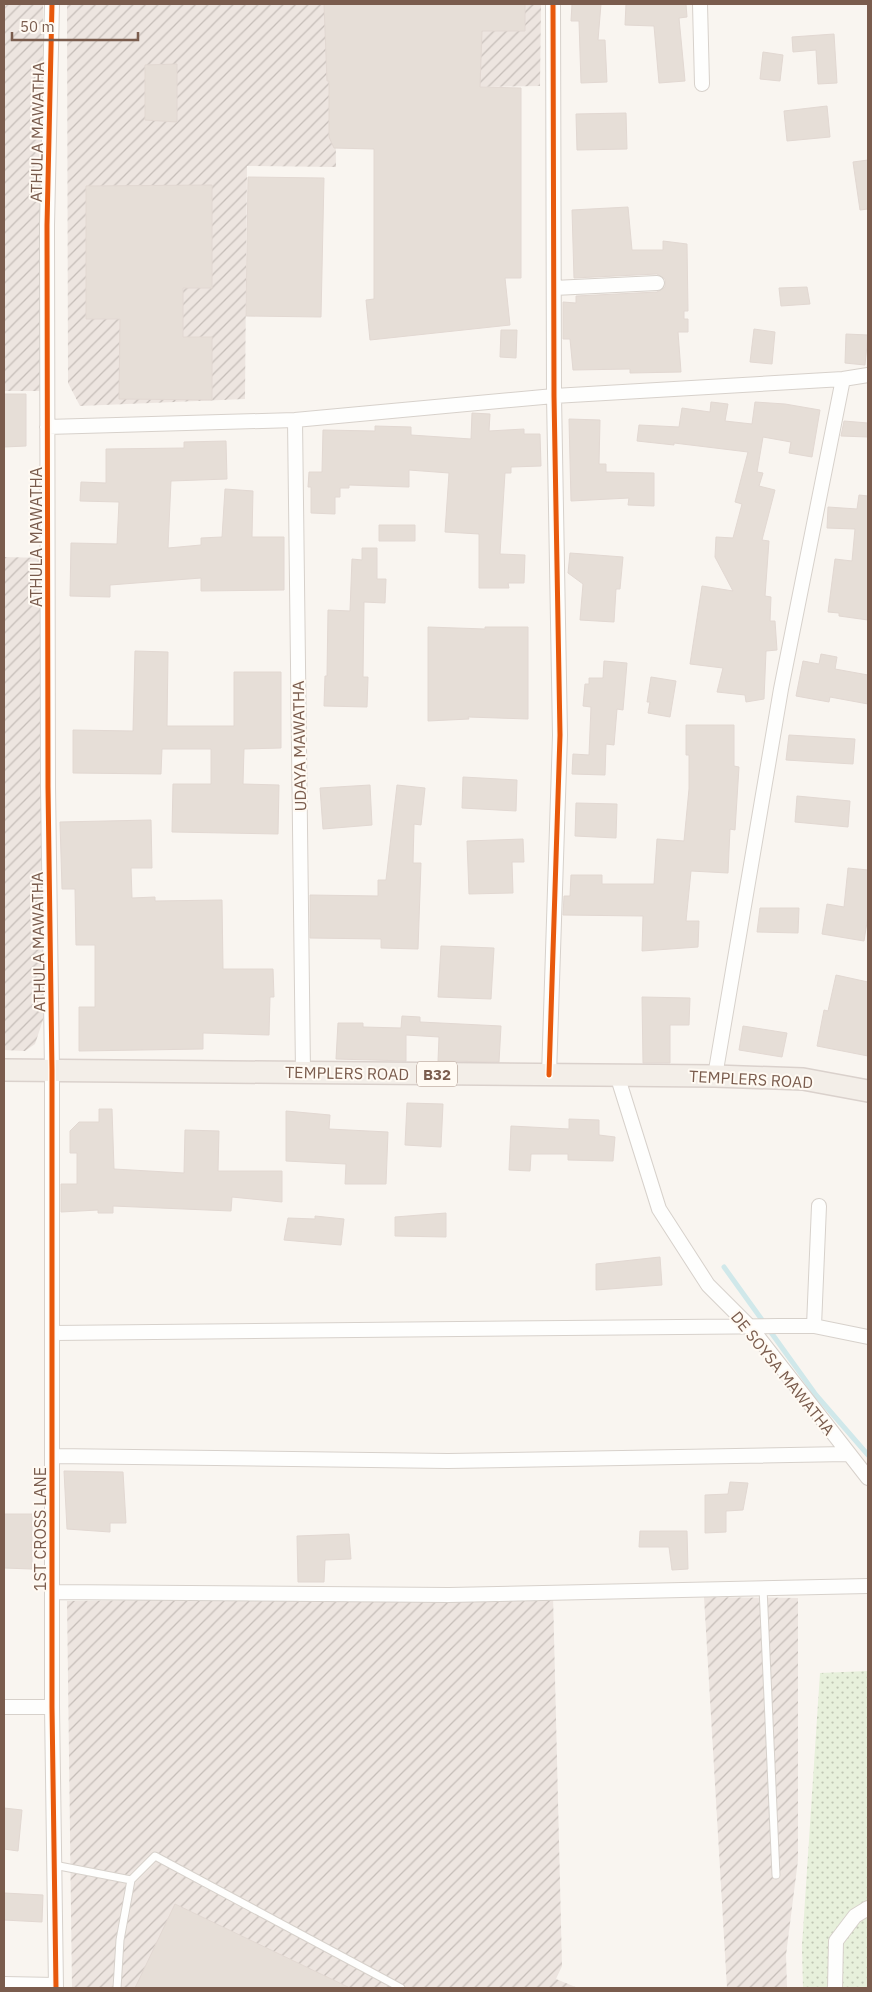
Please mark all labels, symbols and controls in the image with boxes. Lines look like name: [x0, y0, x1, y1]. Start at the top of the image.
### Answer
scale bar: [12, 10, 139, 42]
text: 50 m: [20, 17, 55, 36]
street label: ATHULA MAWATHA: [26, 62, 48, 202]
street label: ATHULA MAWATHA: [26, 467, 46, 607]
street label: UDAYA MAWATHA: [288, 680, 310, 812]
street label: ATHULA MAWATHA: [27, 872, 49, 1012]
street label: TEMPLERS ROAD: [285, 1062, 409, 1084]
road number: B32: [417, 1062, 457, 1086]
street label: TEMPLERS ROAD: [689, 1066, 813, 1092]
street label: DE SOYSA MAWATHA: [727, 1307, 839, 1439]
street label: 1ST CROSS LANE: [30, 1467, 50, 1591]

